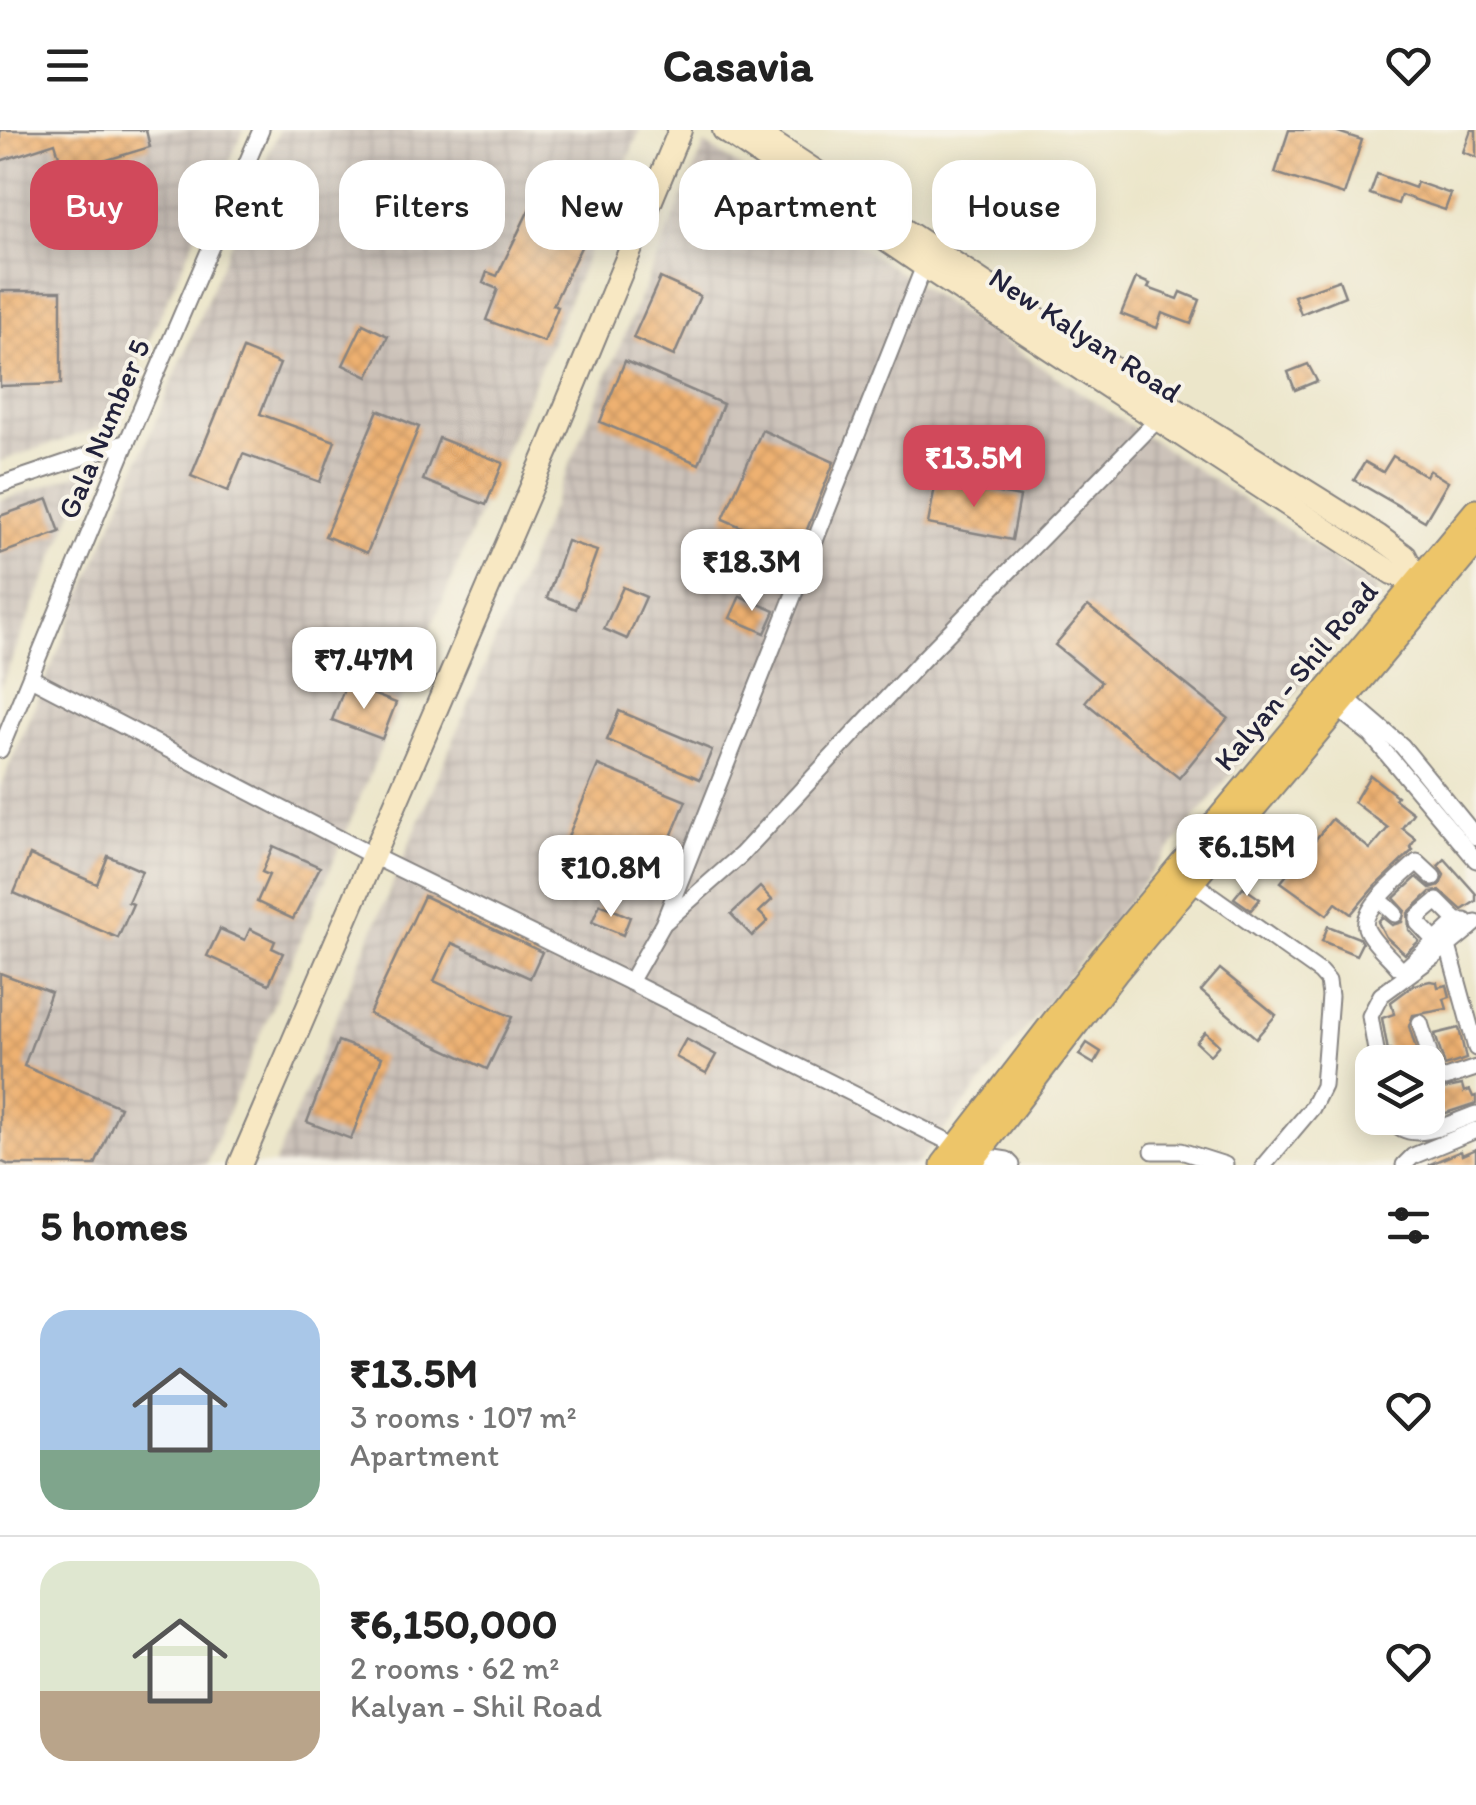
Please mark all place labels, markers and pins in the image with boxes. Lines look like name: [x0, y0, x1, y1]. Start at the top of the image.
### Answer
pin: ₹13.5M: [893, 425, 1055, 510]
pin: ₹18.3M: [671, 529, 833, 614]
pin: ₹7.47M: [283, 627, 445, 712]
pin: ₹6.15M: [1166, 814, 1328, 899]
pin: ₹10.8M: [530, 835, 692, 920]

